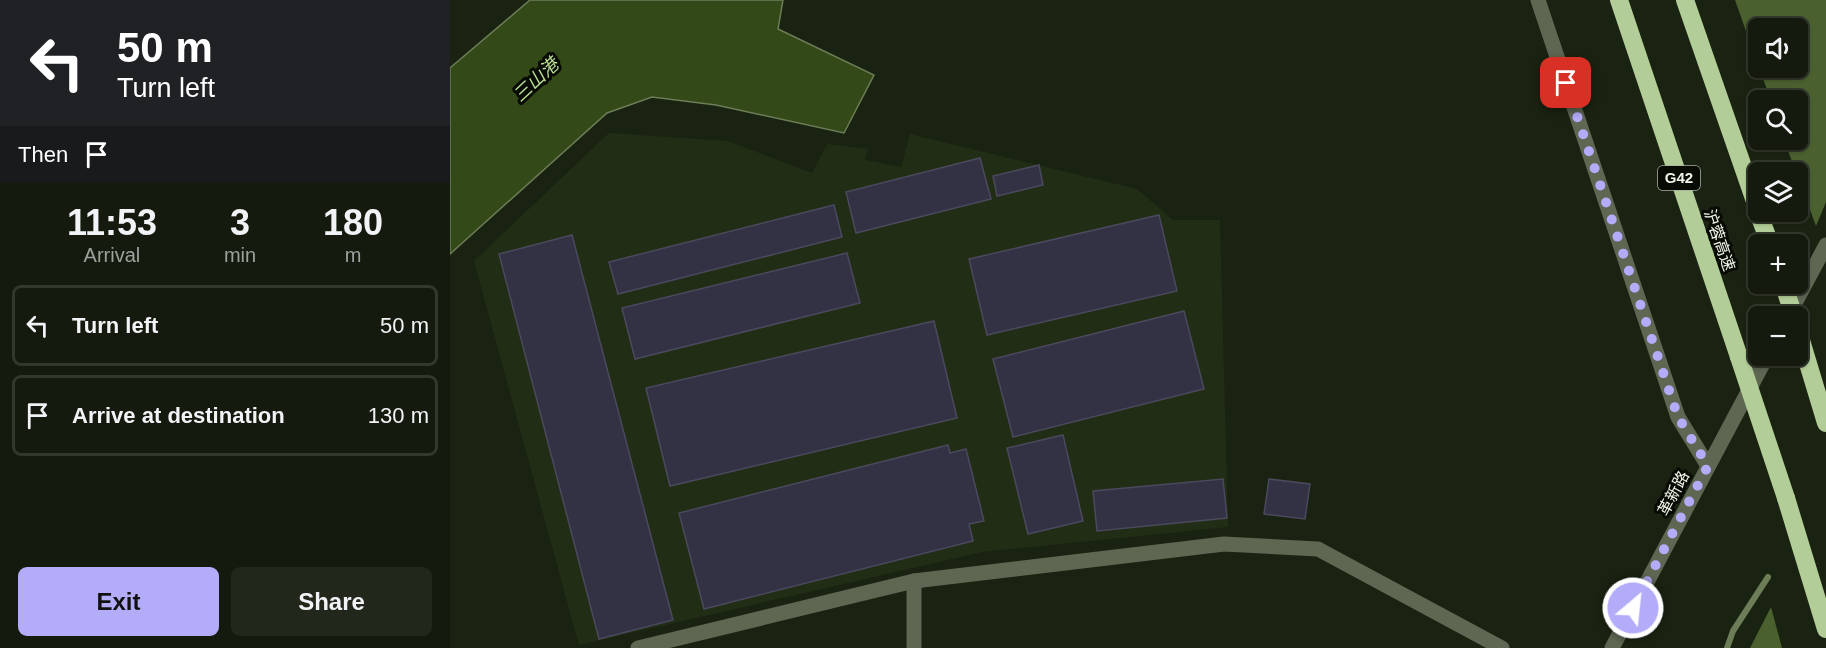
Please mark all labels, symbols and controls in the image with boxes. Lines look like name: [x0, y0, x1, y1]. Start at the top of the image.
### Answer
map controls: [1748, 18, 1808, 366]
button: sound: [1748, 18, 1808, 78]
icon: left: [18, 24, 96, 102]
text: 50 m: [117, 24, 213, 71]
water label: 三山港: [509, 52, 565, 106]
pin: [1540, 57, 1591, 108]
icon: arrive: [1549, 66, 1582, 99]
text: Turn left: [117, 73, 215, 103]
button: search: [1748, 90, 1808, 150]
icon: arrive: [80, 138, 113, 171]
text: Then: [18, 142, 68, 167]
button: layers: [1748, 162, 1808, 222]
road number: G42: [1658, 166, 1700, 190]
text: 11:53: [67, 202, 157, 243]
text: 3: [230, 202, 250, 243]
text: 180: [323, 202, 383, 243]
street label: 沪蓉高速: [1701, 207, 1738, 273]
button: +: [1748, 234, 1808, 294]
text: Arrival: [84, 244, 140, 266]
text: min: [224, 244, 256, 266]
text: m: [345, 244, 361, 266]
button: −: [1748, 306, 1808, 366]
icon: left: [21, 309, 54, 342]
text: Turn left: [72, 313, 158, 338]
text: 50 m: [380, 313, 429, 338]
icon: arrive: [21, 399, 54, 432]
text: Arrive at destination: [72, 403, 285, 428]
text: 130 m: [368, 403, 429, 428]
street label: 革新路: [1655, 468, 1692, 518]
button: Exit: [18, 567, 219, 636]
button: Share: [231, 567, 432, 636]
position arrow: [1601, 576, 1665, 640]

